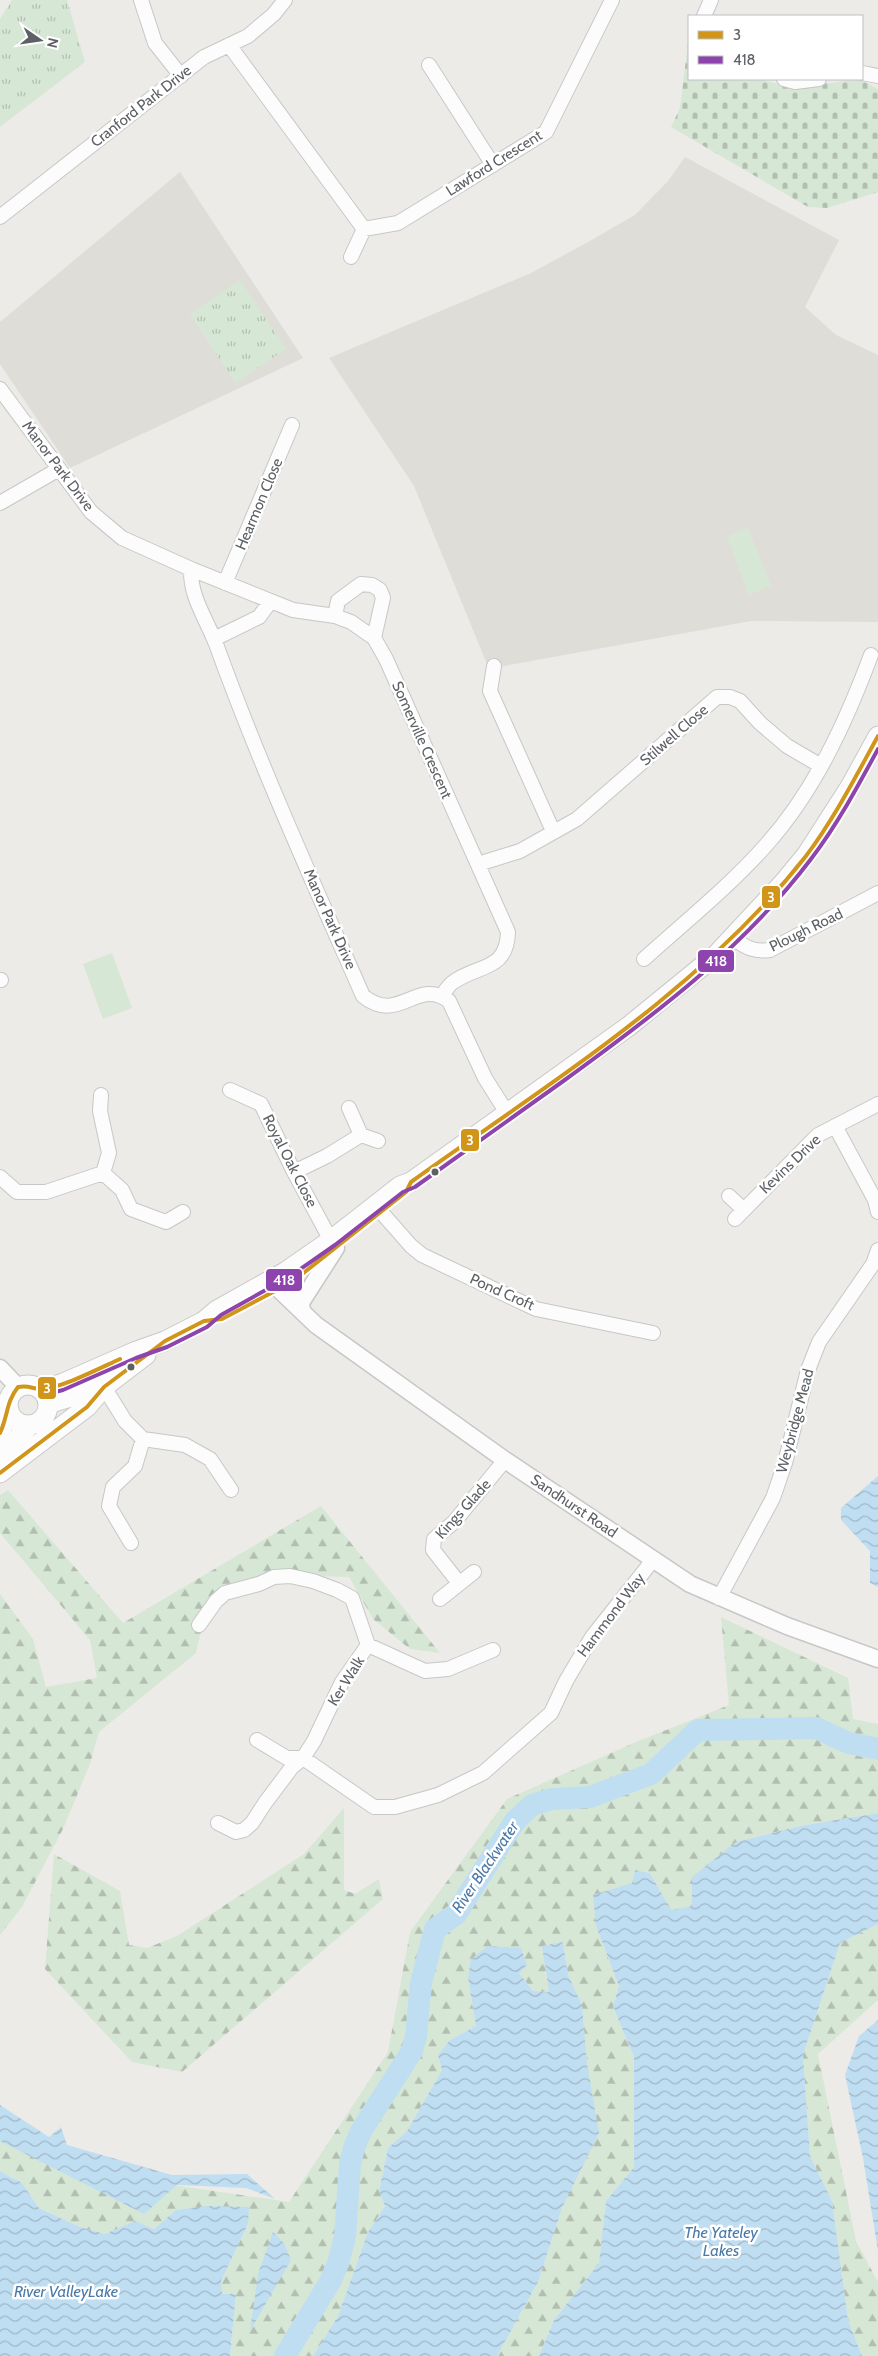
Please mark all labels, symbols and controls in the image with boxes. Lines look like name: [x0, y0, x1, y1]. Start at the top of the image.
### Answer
north arrow: [15, 15, 65, 65]
legend: [688, 15, 863, 80]
text: 3: [733, 26, 741, 44]
text: N: [43, 36, 63, 50]
text: 418: [733, 51, 756, 69]
street label: Cranford Park Drive: [87, 61, 195, 151]
street label: Lawford Crescent: [443, 126, 545, 200]
street label: Manor Park Drive: [18, 417, 98, 515]
street label: Hearmon Close: [232, 455, 287, 553]
street label: Somerville Crescent: [388, 679, 456, 801]
street label: Stilwell Close: [636, 700, 712, 769]
street label: Manor Park Drive: [300, 866, 360, 972]
line badge: 3: [761, 885, 781, 909]
text: 3: [767, 888, 775, 906]
street label: Plough Road: [766, 904, 846, 956]
line badge: 418: [697, 949, 735, 973]
text: 418: [705, 952, 727, 970]
street label: Royal Oak Close: [259, 1111, 321, 1211]
line badge: 3: [460, 1128, 480, 1152]
street label: Kevins Drive: [756, 1130, 824, 1197]
text: 3: [466, 1131, 474, 1149]
unlabelled marker: [430, 1167, 440, 1177]
line badge: 418: [265, 1268, 303, 1292]
street label: Pond Croft: [467, 1270, 537, 1314]
text: 418: [273, 1271, 295, 1289]
unlabelled marker: [126, 1362, 136, 1372]
street label: Weybridge Mead: [772, 1367, 818, 1475]
line badge: 3: [37, 1376, 57, 1400]
text: 3: [43, 1379, 51, 1397]
street label: Sandhurst Road: [527, 1470, 621, 1542]
street label: Kings Glade: [431, 1475, 495, 1543]
street label: Hammond Way: [574, 1569, 649, 1660]
street label: Ker Walk: [324, 1653, 368, 1709]
water label: River Blackwater: [448, 1817, 523, 1916]
water label: The Yateley Lakes: [684, 2223, 758, 2260]
water label: River ValleyLake: [14, 2282, 118, 2301]

